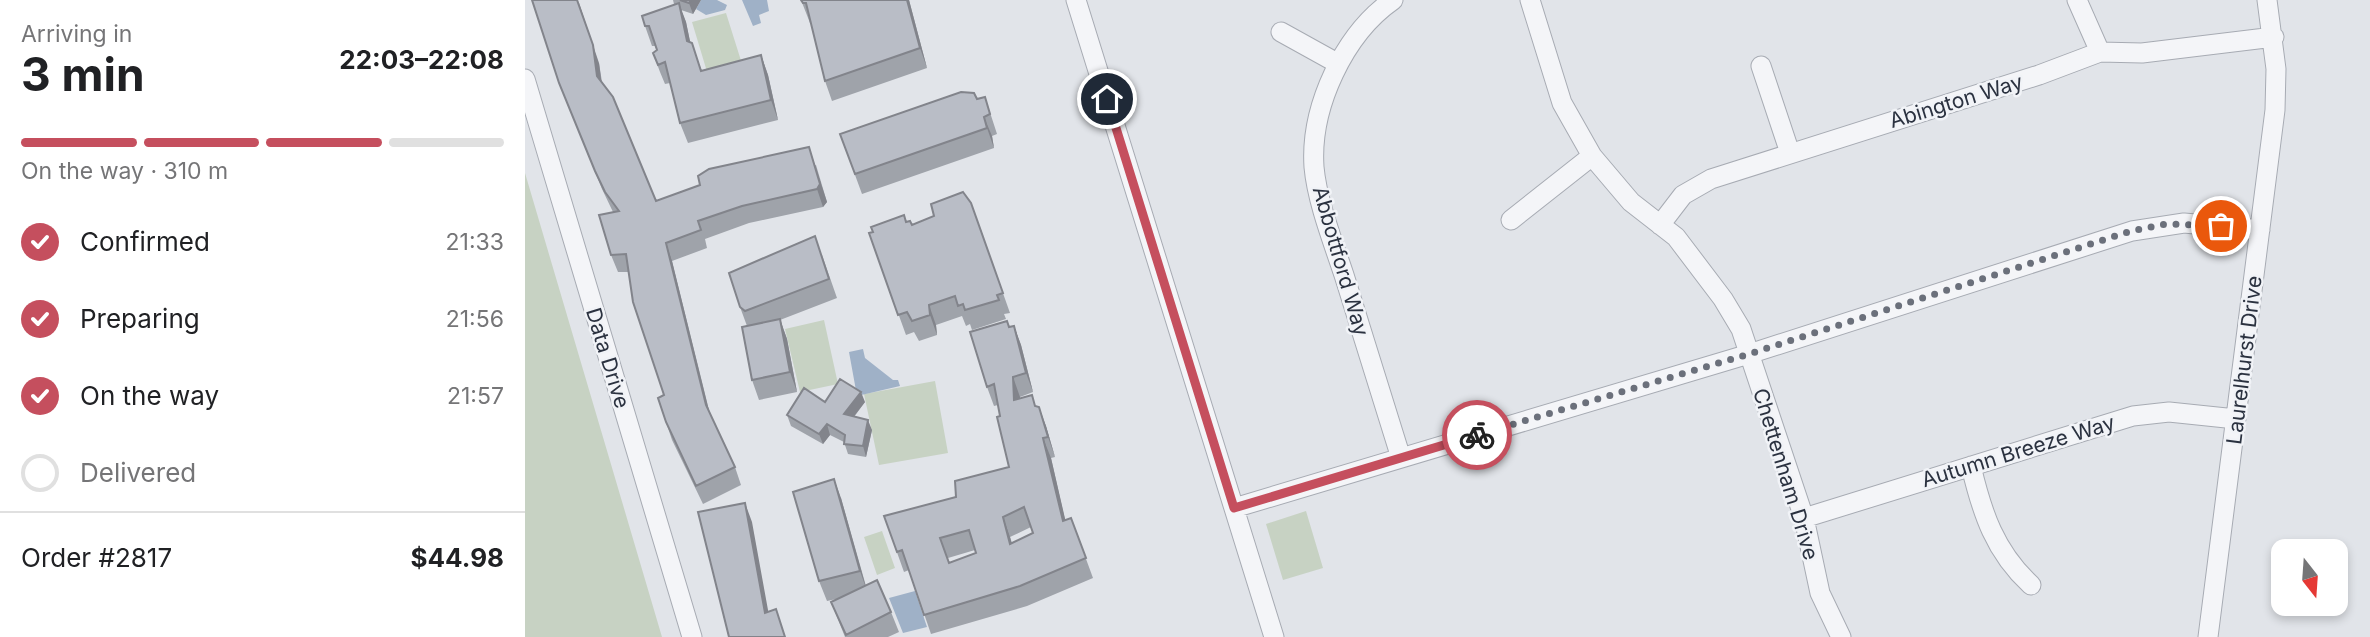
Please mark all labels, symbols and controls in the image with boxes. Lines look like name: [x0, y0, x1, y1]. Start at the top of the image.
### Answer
text: Arriving in: [21, 20, 132, 48]
text: 22:03–22:08: [339, 44, 504, 75]
text: 3 min: [21, 46, 145, 102]
pin: [1077, 69, 1137, 129]
street label: Abington Way: [1886, 69, 2026, 133]
icon: home: [1088, 80, 1126, 118]
text: On the way · 310 m: [21, 157, 228, 185]
street label: Abbottford Way: [1308, 183, 1374, 339]
pin: [2191, 196, 2251, 256]
icon: bag: [2202, 207, 2240, 245]
icon: check: [21, 223, 59, 261]
text: Confirmed: [80, 226, 210, 257]
text: 21:33: [446, 228, 504, 256]
street label: Laurelhurst Drive: [2221, 274, 2267, 446]
icon: check: [21, 300, 59, 338]
text: Preparing: [80, 303, 200, 334]
text: 21:56: [446, 305, 504, 333]
street label: Data Drive: [581, 305, 635, 411]
icon: check: [21, 377, 59, 415]
text: On the way: [80, 380, 219, 411]
text: 21:57: [447, 382, 504, 410]
street label: Chettenham Drive: [1748, 385, 1824, 563]
courier: [1442, 400, 1512, 470]
street label: Autumn Breeze Way: [1918, 410, 2118, 492]
icon: bike: [1458, 416, 1496, 454]
text: Delivered: [80, 457, 196, 488]
north arrow: [2271, 539, 2349, 616]
map controls: [2271, 539, 2348, 616]
text: Order #2817: [21, 542, 172, 573]
text: $44.98: [411, 542, 504, 573]

